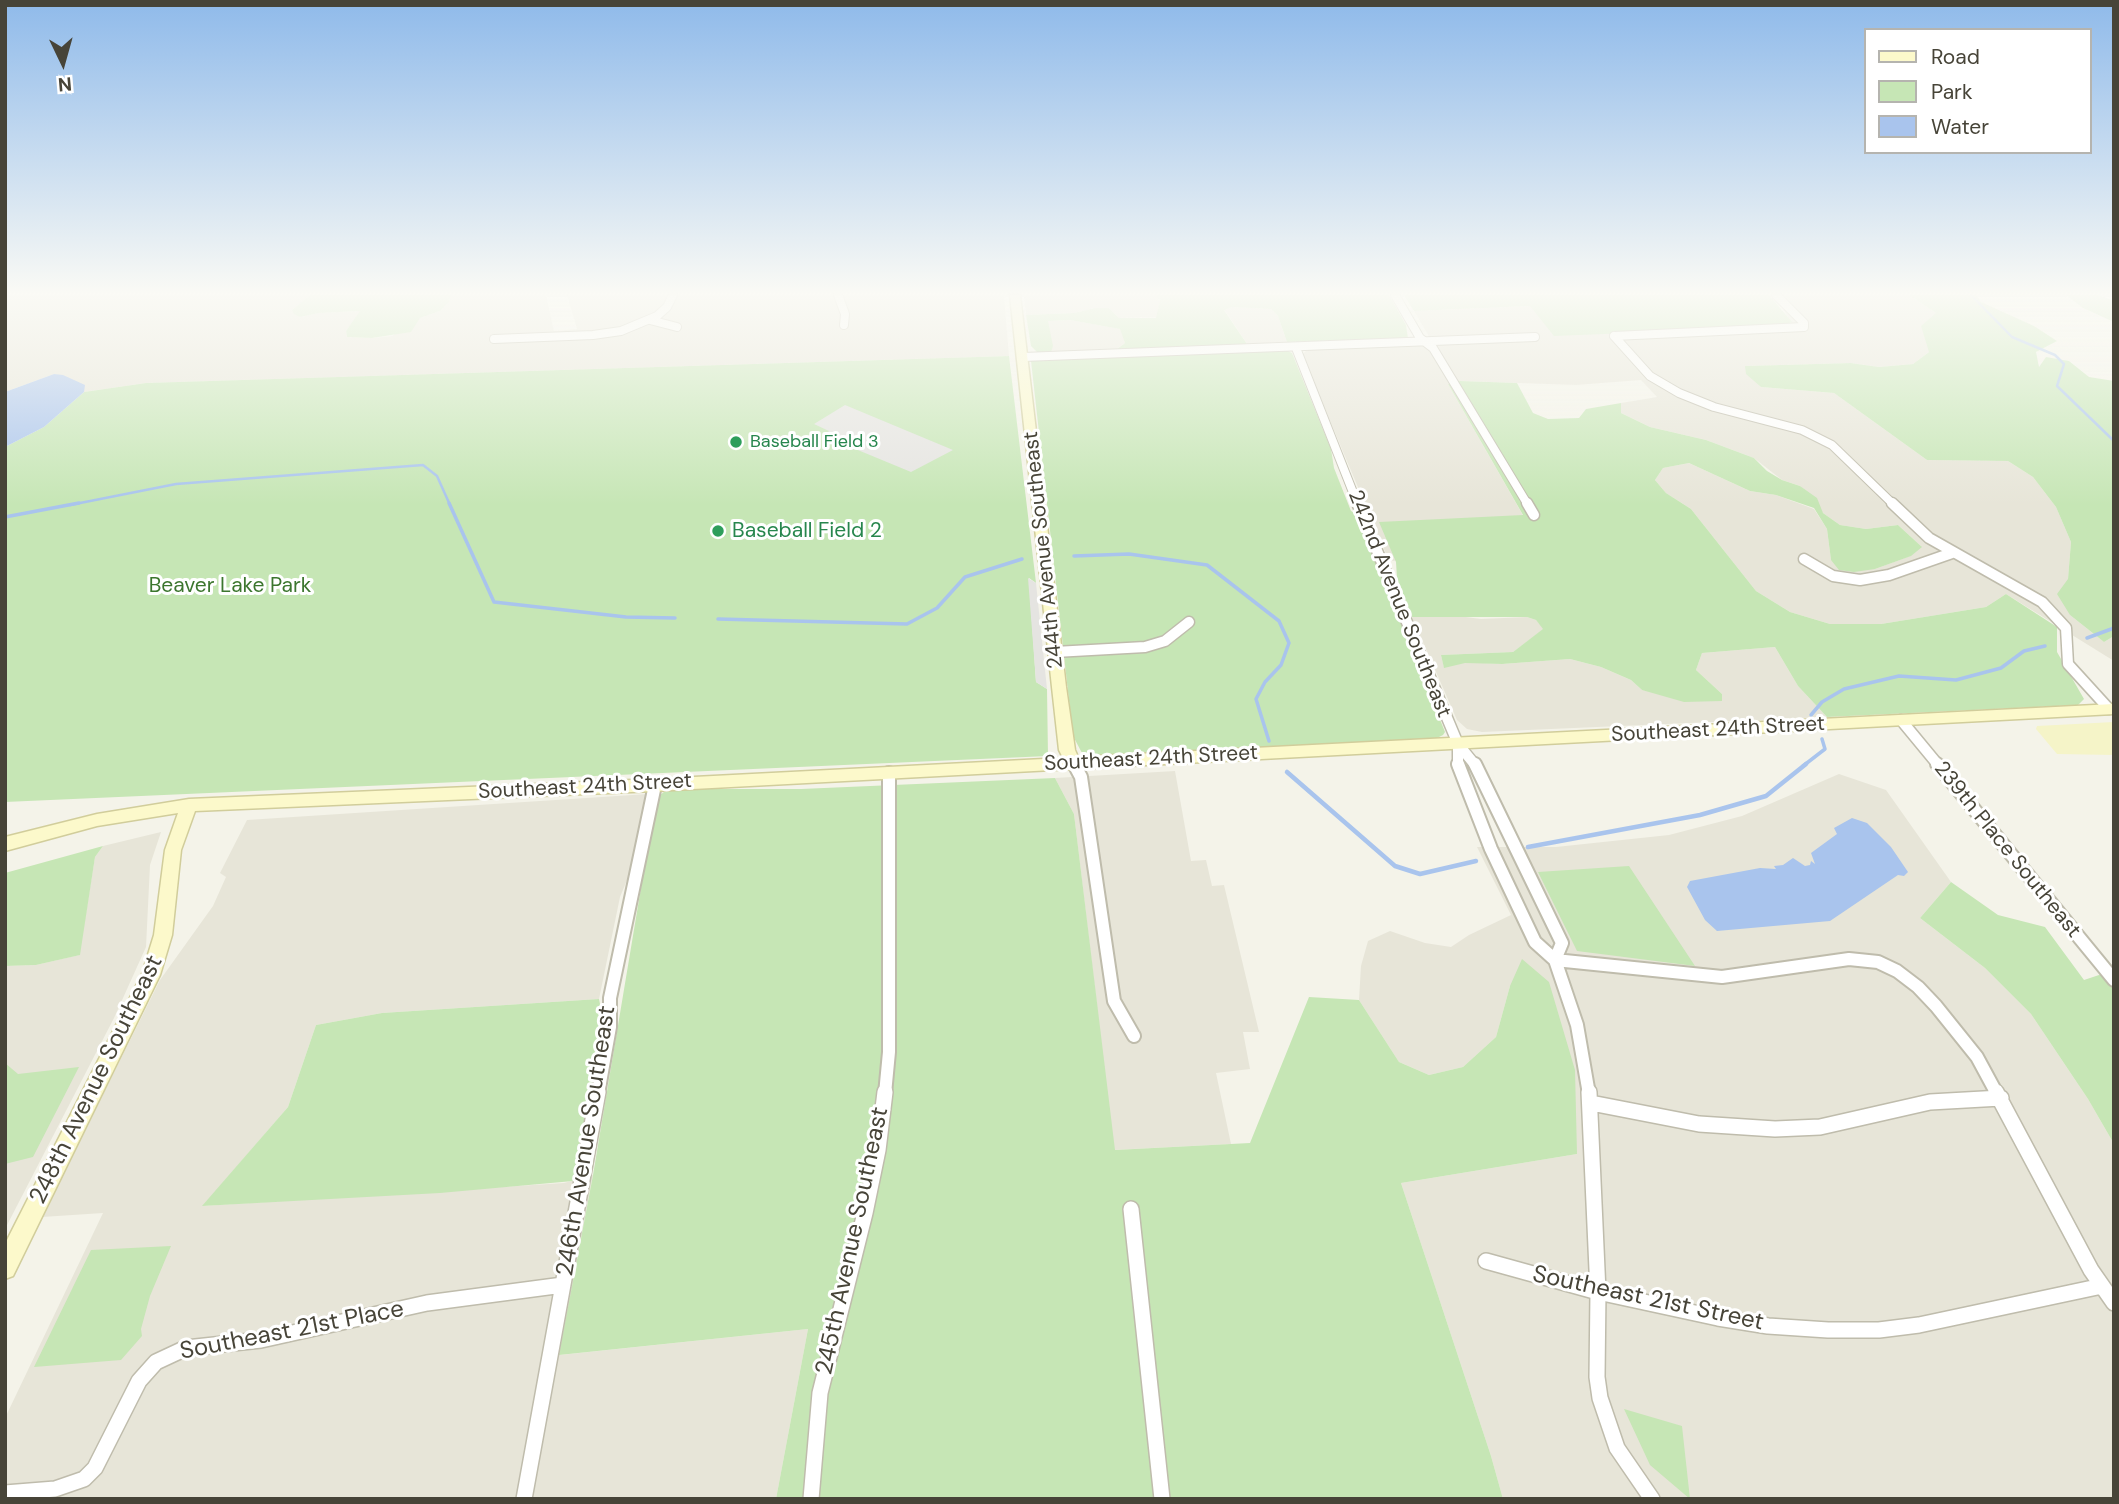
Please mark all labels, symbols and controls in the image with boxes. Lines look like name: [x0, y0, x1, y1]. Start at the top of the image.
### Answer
north arrow: [28, 28, 98, 98]
legend: [1864, 28, 2091, 154]
text: Road: [1931, 43, 1980, 71]
text: N: [57, 71, 73, 97]
text: Park: [1931, 78, 1972, 106]
text: Water: [1931, 113, 1989, 141]
street label: 244th Avenue Southeast: [1019, 430, 1069, 670]
place label: Baseball Field 3: [750, 431, 879, 453]
marker: Baseball Field 3: [728, 434, 744, 450]
street label: 242nd Avenue Southeast: [1342, 487, 1456, 721]
place label: Baseball Field 2: [732, 518, 882, 544]
marker: Baseball Field 2: [710, 523, 726, 539]
park label: Beaver Lake Park: [149, 573, 311, 599]
street label: Southeast 24th Street: [1610, 712, 1826, 748]
street label: Southeast 24th Street: [1043, 741, 1259, 777]
street label: 239th Place Southeast: [1928, 757, 2086, 943]
street label: Southeast 24th Street: [477, 769, 693, 805]
street label: 248th Avenue Southeast: [24, 951, 170, 1209]
street label: 246th Avenue Southeast: [551, 1004, 623, 1278]
street label: 245th Avenue Southeast: [811, 1105, 895, 1377]
street label: Southeast 21st Street: [1530, 1260, 1766, 1338]
street label: Southeast 21st Place: [178, 1295, 406, 1367]

